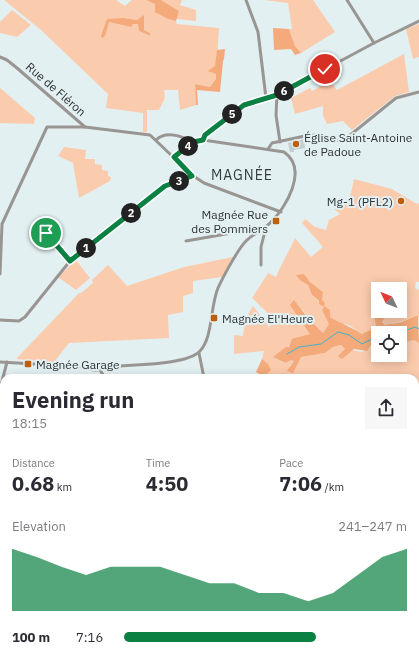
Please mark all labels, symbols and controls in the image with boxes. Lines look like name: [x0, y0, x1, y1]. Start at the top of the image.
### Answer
pin: [308, 52, 342, 86]
icon: check: [314, 58, 336, 80]
street label: Rue de Fléron: [23, 59, 89, 119]
pin: 6: [274, 81, 294, 101]
text: 6: [281, 84, 287, 98]
pin: 5: [222, 104, 242, 124]
text: 5: [229, 107, 235, 121]
place label: Église Saint-Antoine de Padoue: [304, 130, 413, 159]
pin: 4: [178, 136, 198, 156]
text: 4: [185, 139, 191, 153]
marker: Église Saint-Antoine de Padoue: [291, 139, 301, 149]
district label: MAGNÉE: [211, 165, 273, 184]
pin: 3: [169, 171, 189, 191]
text: 3: [176, 174, 182, 188]
place label: Mg-1 (PFL2): [327, 194, 393, 209]
marker: Mg-1 (PFL2): [396, 196, 406, 206]
pin: 2: [121, 203, 141, 223]
text: 2: [128, 206, 134, 220]
place label: Magnée Rue des Pommiers: [191, 207, 268, 236]
pin: [29, 216, 63, 250]
marker: Magnée Rue des Pommiers: [271, 216, 281, 226]
icon: arrive: [35, 222, 57, 244]
pin: 1: [76, 238, 96, 258]
text: 1: [83, 241, 89, 255]
north arrow: [371, 282, 407, 318]
map controls: [371, 282, 407, 362]
place label: Magnée El'Heure: [222, 311, 314, 326]
marker: Magnée El'Heure: [209, 313, 219, 323]
button: locate: [371, 326, 407, 362]
place label: Magnée Garage: [36, 357, 120, 372]
marker: Magnée Garage: [23, 359, 33, 369]
text: Evening run: [12, 385, 134, 414]
button: share: [365, 387, 407, 429]
text: 18:15: [12, 415, 47, 432]
text: Distance: [12, 456, 55, 470]
text: Time: [146, 456, 170, 470]
text: Pace: [279, 456, 303, 470]
text: 0.68: [12, 470, 54, 497]
text: 4:50: [146, 470, 188, 497]
text: 7:06: [279, 470, 322, 497]
text: km: [54, 480, 72, 494]
text: /km: [322, 480, 344, 494]
text: Elevation: [12, 518, 66, 535]
text: 241–247 m: [338, 518, 407, 535]
text: 100 m: [12, 629, 50, 646]
text: 7:16: [76, 629, 103, 646]

